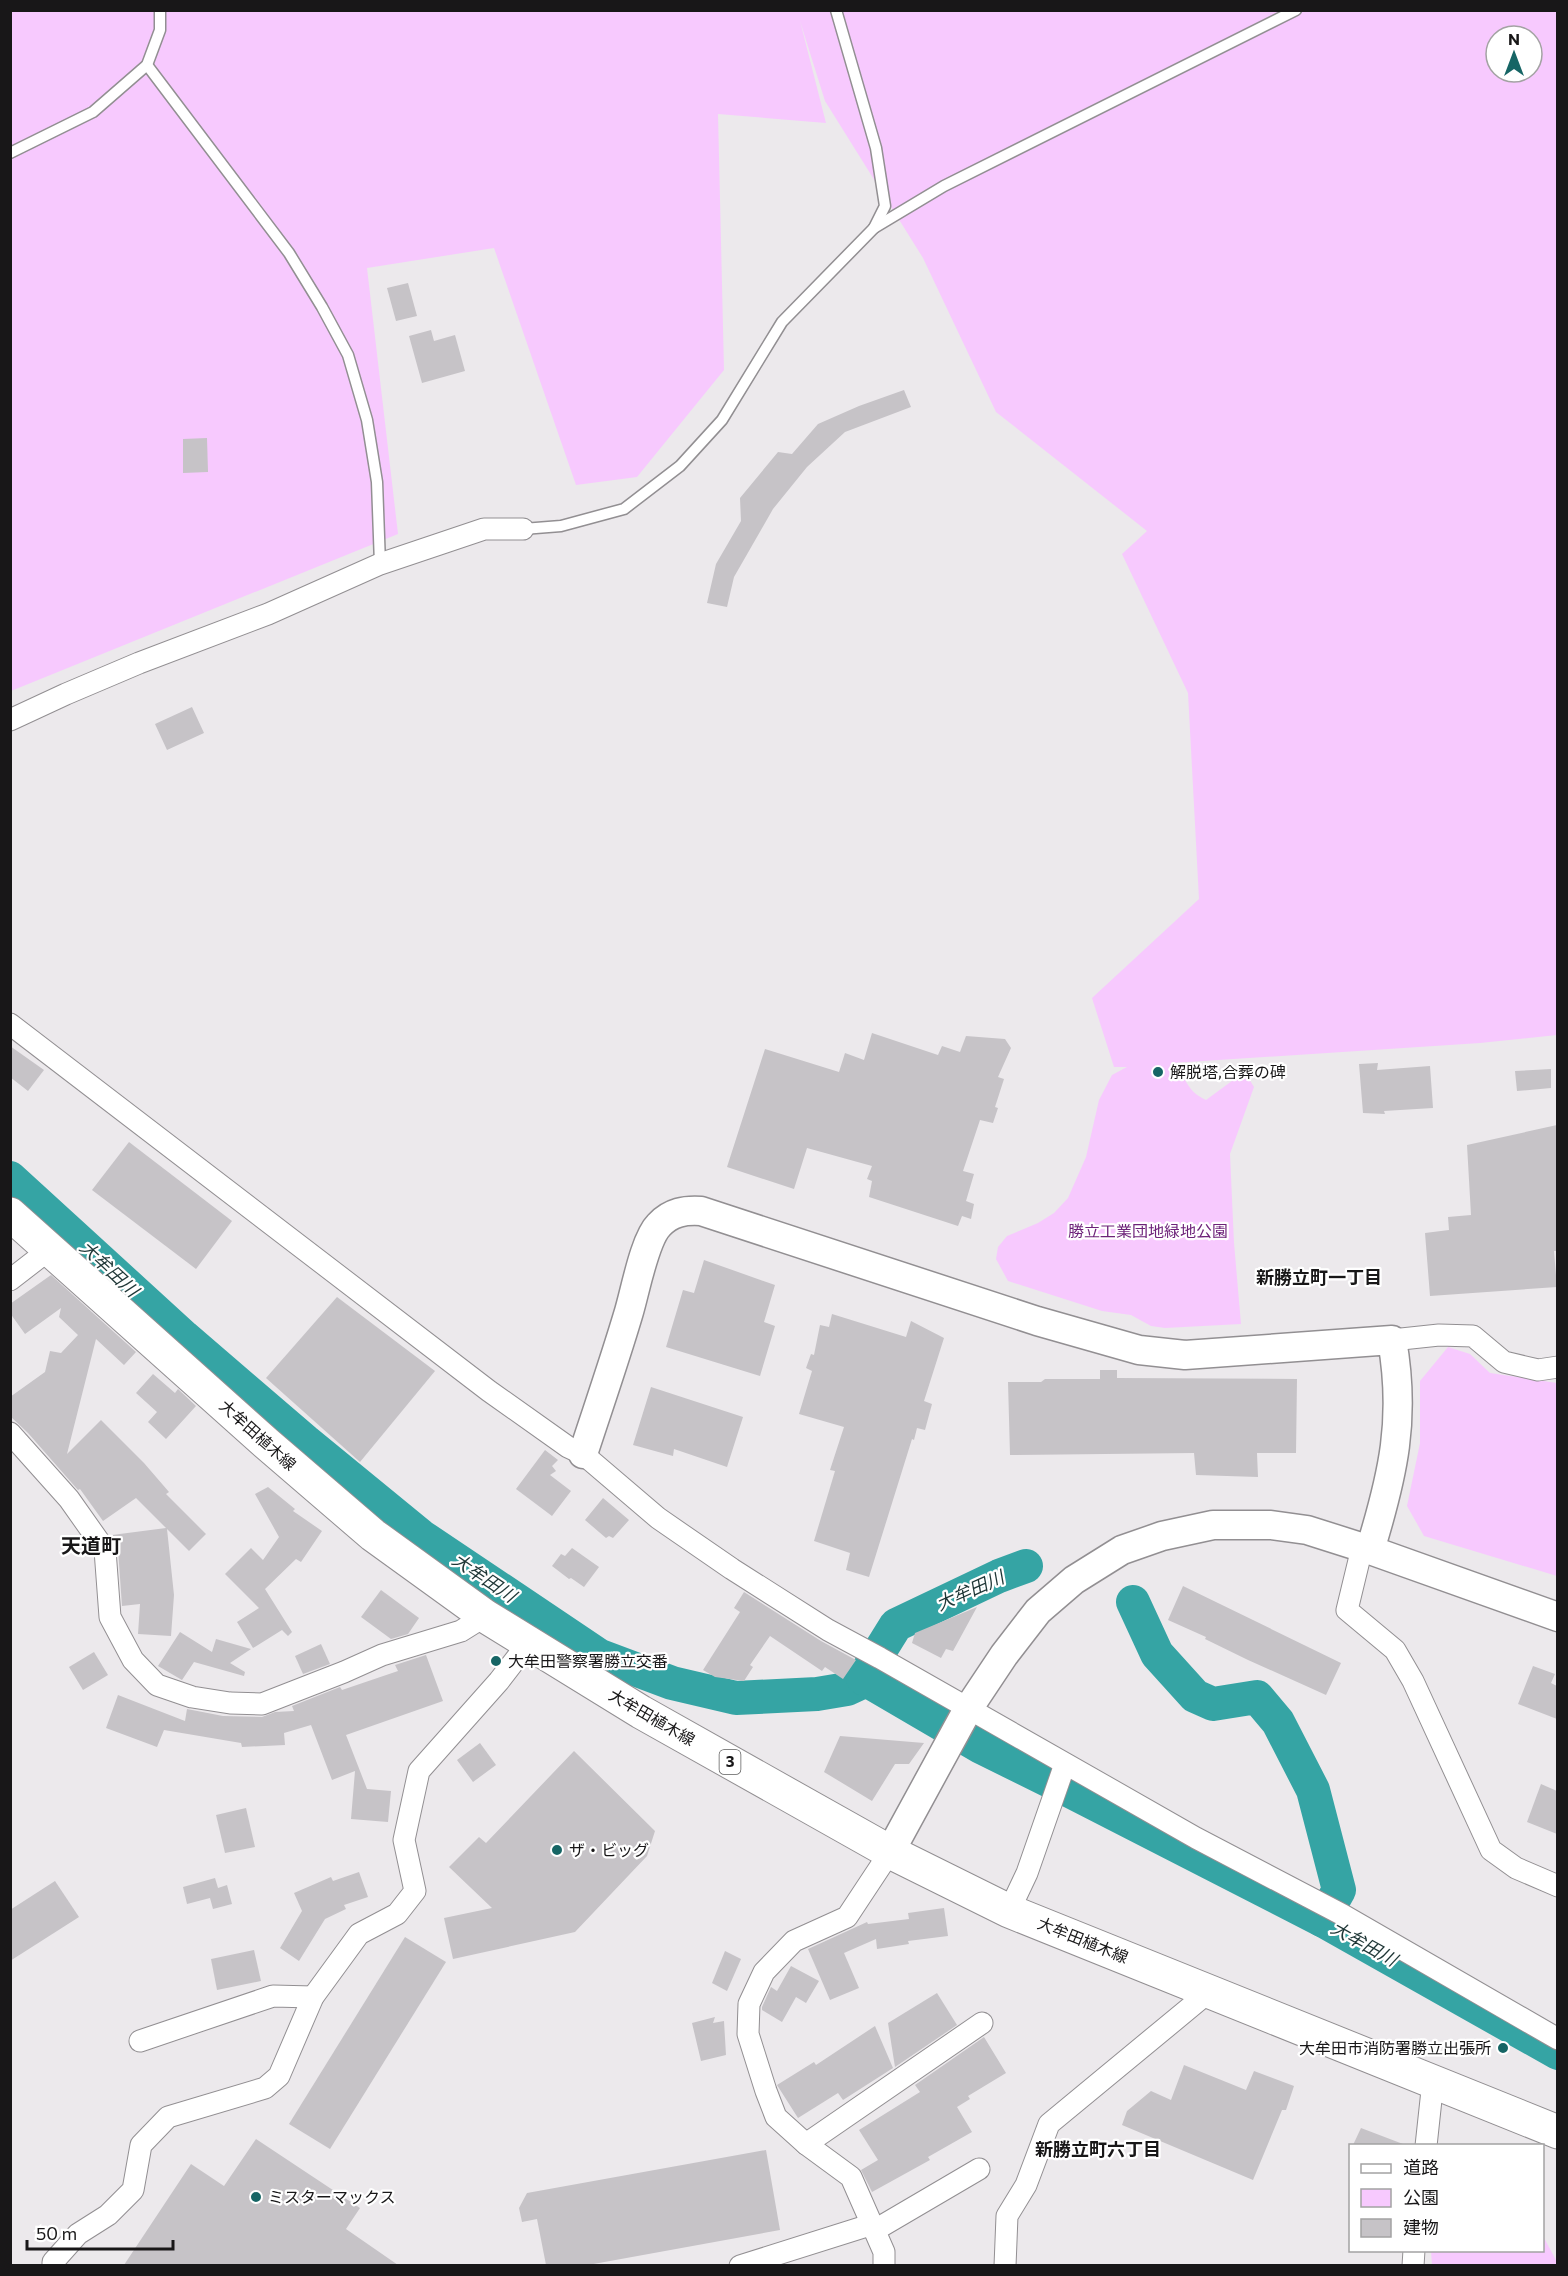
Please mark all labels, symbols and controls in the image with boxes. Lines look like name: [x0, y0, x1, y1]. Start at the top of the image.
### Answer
north arrow: [1484, 24, 1544, 84]
text: N: [1508, 29, 1520, 48]
place label: 解脱塔,合葬の碑: [1170, 1062, 1286, 1081]
marker: 解脱塔,合葬の碑: [1151, 1065, 1165, 1079]
park label: 勝立工業団地緑地公園: [1068, 1221, 1228, 1240]
water label: 大牟田川: [76, 1236, 145, 1302]
district label: 新勝立町一丁目: [1256, 1266, 1382, 1288]
street label: 大牟田植木線: [216, 1395, 300, 1474]
district label: 天道町: [61, 1533, 121, 1557]
water label: 大牟田川: [449, 1548, 522, 1608]
water label: 大牟田川: [932, 1565, 1009, 1615]
place label: 大牟田警察署勝立交番: [508, 1651, 668, 1670]
marker: 大牟田警察署勝立交番: [489, 1654, 503, 1668]
street label: 大牟田植木線: [606, 1684, 699, 1749]
road number: 3: [720, 1750, 740, 1774]
place label: ザ・ビッグ: [569, 1840, 649, 1859]
marker: ザ・ビッグ: [550, 1843, 564, 1857]
street label: 大牟田植木線: [1035, 1913, 1131, 1966]
water label: 大牟田川: [1328, 1916, 1403, 1971]
place label: 大牟田市消防署勝立出張所: [1299, 2038, 1491, 2057]
marker: 大牟田市消防署勝立出張所: [1496, 2041, 1510, 2055]
district label: 新勝立町六丁目: [1035, 2138, 1161, 2160]
legend: [1349, 2144, 1544, 2252]
text: 道路: [1403, 2156, 1439, 2178]
text: 公園: [1403, 2186, 1439, 2208]
place label: ミスターマックス: [268, 2187, 396, 2206]
marker: ミスターマックス: [249, 2190, 263, 2204]
scale bar: [27, 2213, 172, 2251]
text: 建物: [1403, 2216, 1439, 2238]
text: 50 m: [36, 2222, 77, 2244]

